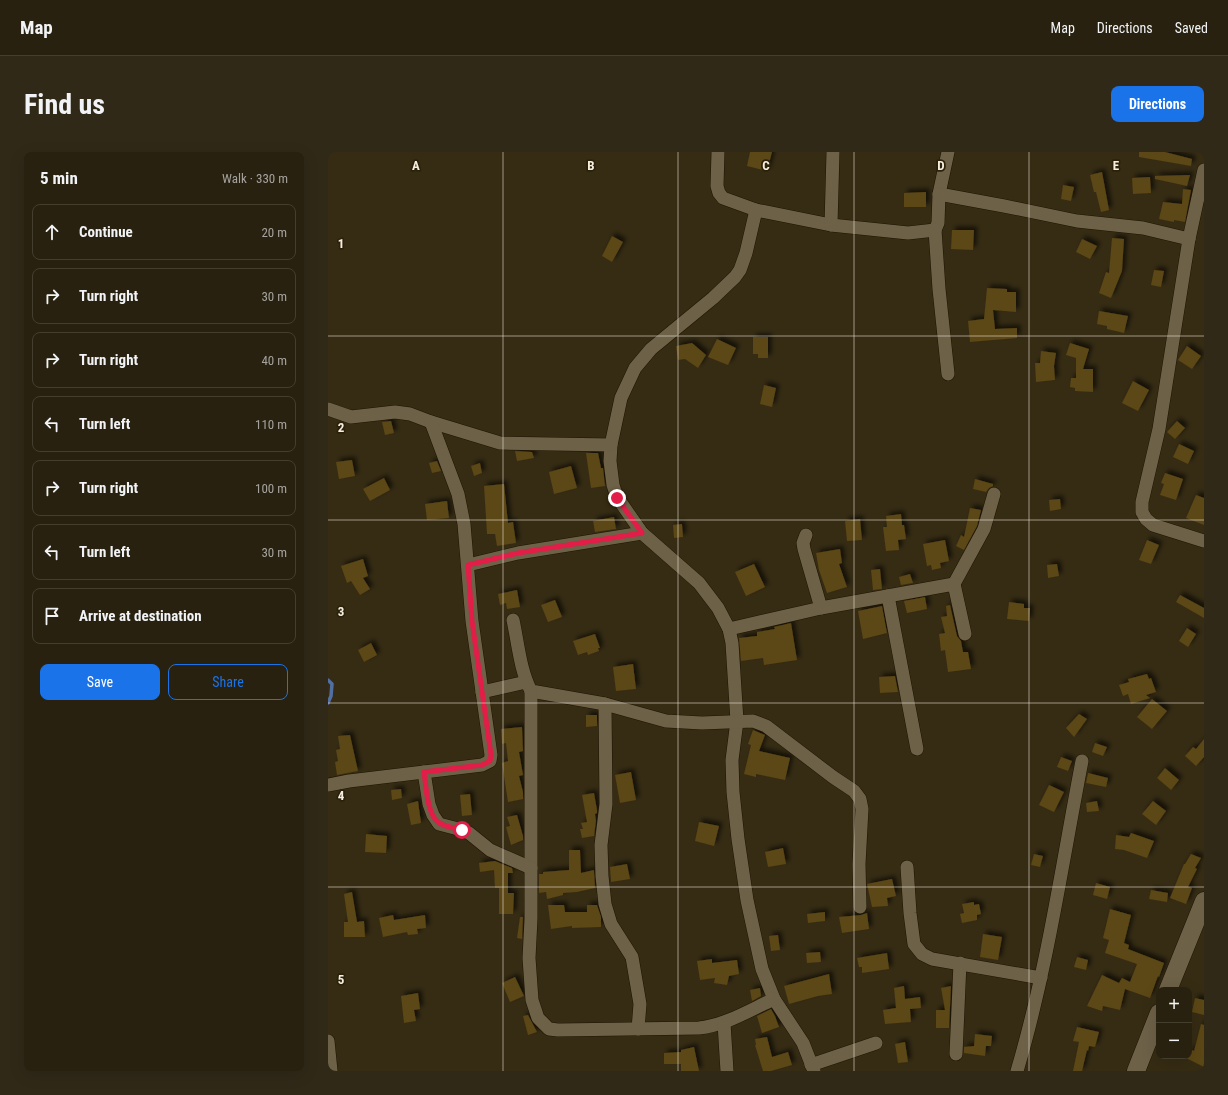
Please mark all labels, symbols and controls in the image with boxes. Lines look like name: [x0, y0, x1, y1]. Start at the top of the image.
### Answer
text: Map: [20, 16, 53, 39]
text: Map: [1051, 20, 1075, 36]
text: Directions: [1097, 20, 1153, 36]
text: Saved: [1175, 20, 1208, 36]
button: Directions: [1111, 86, 1204, 122]
text: Find us: [24, 88, 105, 121]
text: A: [412, 158, 420, 173]
text: B: [587, 158, 595, 173]
text: C: [762, 158, 770, 173]
text: D: [937, 158, 945, 173]
text: E: [1113, 158, 1120, 173]
text: 5 min: [40, 168, 78, 188]
text: Walk · 330 m: [222, 171, 288, 186]
icon: ahead: [41, 221, 63, 243]
text: Continue: [79, 223, 133, 241]
text: 20 m: [261, 225, 287, 240]
text: 1: [338, 236, 344, 251]
icon: right: [41, 285, 63, 307]
text: Turn right: [79, 287, 138, 305]
text: 30 m: [261, 289, 287, 304]
icon: right: [41, 349, 63, 371]
text: Turn right: [79, 351, 138, 369]
text: 40 m: [261, 353, 287, 368]
icon: left: [41, 413, 63, 435]
text: Turn left: [79, 415, 130, 433]
text: 110 m: [255, 417, 287, 432]
text: 2: [338, 420, 345, 435]
icon: right: [41, 477, 63, 499]
text: Turn right: [79, 479, 138, 497]
text: 100 m: [255, 481, 287, 496]
route end: [608, 489, 626, 507]
icon: left: [41, 541, 63, 563]
text: Turn left: [79, 543, 130, 561]
text: 30 m: [261, 545, 287, 560]
text: 3: [338, 604, 344, 619]
icon: arrive: [41, 605, 63, 627]
text: Arrive at destination: [79, 607, 202, 625]
button: Save: [40, 664, 160, 700]
button: Share: [168, 664, 288, 700]
text: 4: [338, 788, 345, 803]
route start: [453, 821, 471, 839]
text: 5: [338, 972, 345, 987]
map controls: [1156, 987, 1192, 1059]
button: +: [1156, 987, 1192, 1023]
button: −: [1156, 1023, 1192, 1059]

